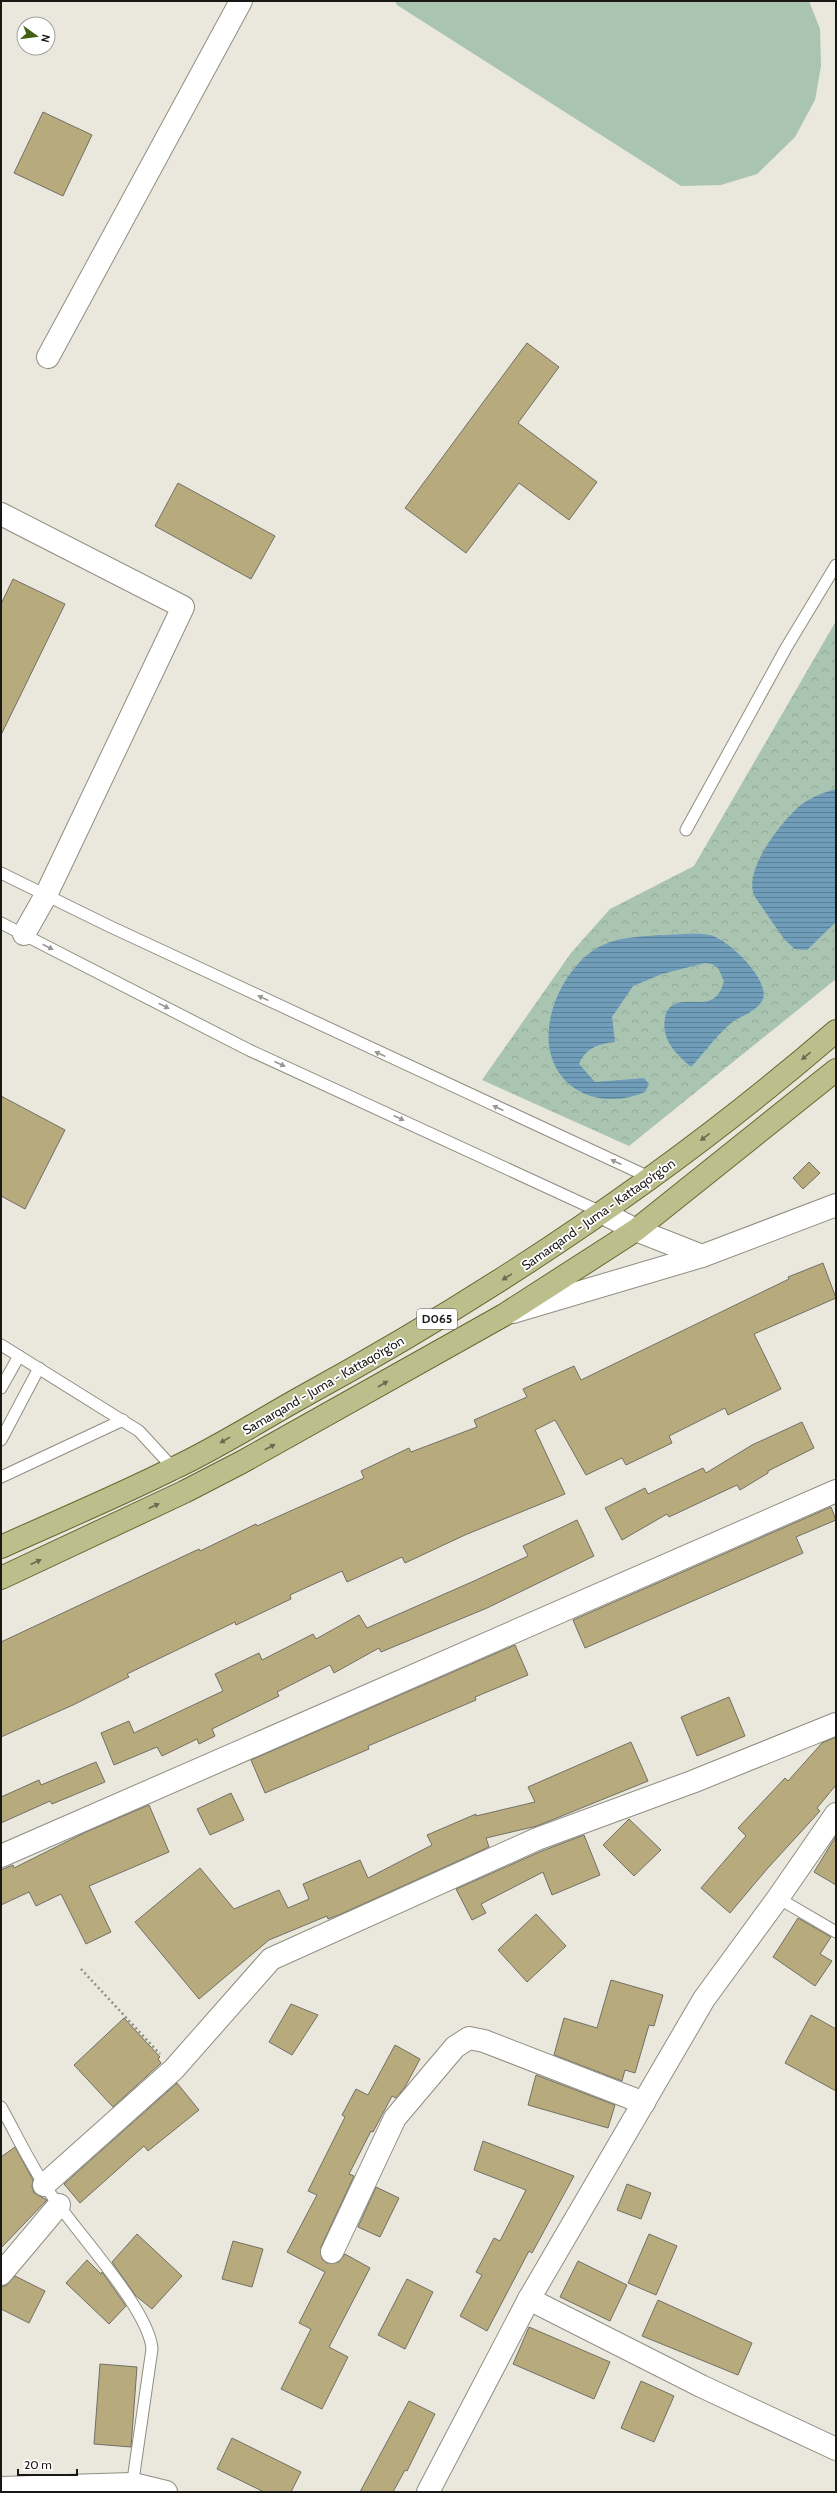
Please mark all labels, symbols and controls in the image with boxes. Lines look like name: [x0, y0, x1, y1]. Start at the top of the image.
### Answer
north arrow: [16, 16, 56, 56]
text: N: [38, 33, 53, 44]
one-way arrow: [42, 943, 54, 950]
one-way arrow: [257, 995, 268, 1001]
one-way arrow: [158, 1003, 170, 1009]
one-way arrow: [375, 1051, 386, 1057]
one-way arrow: [801, 1052, 812, 1061]
one-way arrow: [275, 1061, 286, 1067]
one-way arrow: [492, 1105, 504, 1112]
one-way arrow: [393, 1115, 404, 1121]
one-way arrow: [699, 1133, 710, 1142]
street label: Samarqand - Juma - Kattaqo‘rg‘on: [518, 1155, 678, 1273]
one-way arrow: [610, 1159, 622, 1165]
one-way arrow: [501, 1273, 513, 1280]
road number: D065: [417, 1309, 457, 1329]
street label: Samarqand - Juma - Kattaqo‘rg‘on: [239, 1332, 407, 1438]
one-way arrow: [377, 1380, 389, 1387]
one-way arrow: [219, 1437, 231, 1444]
one-way arrow: [264, 1444, 275, 1451]
one-way arrow: [148, 1503, 160, 1509]
one-way arrow: [31, 1559, 42, 1565]
scale bar: [18, 2451, 77, 2477]
text: 20 m: [24, 2457, 52, 2472]

